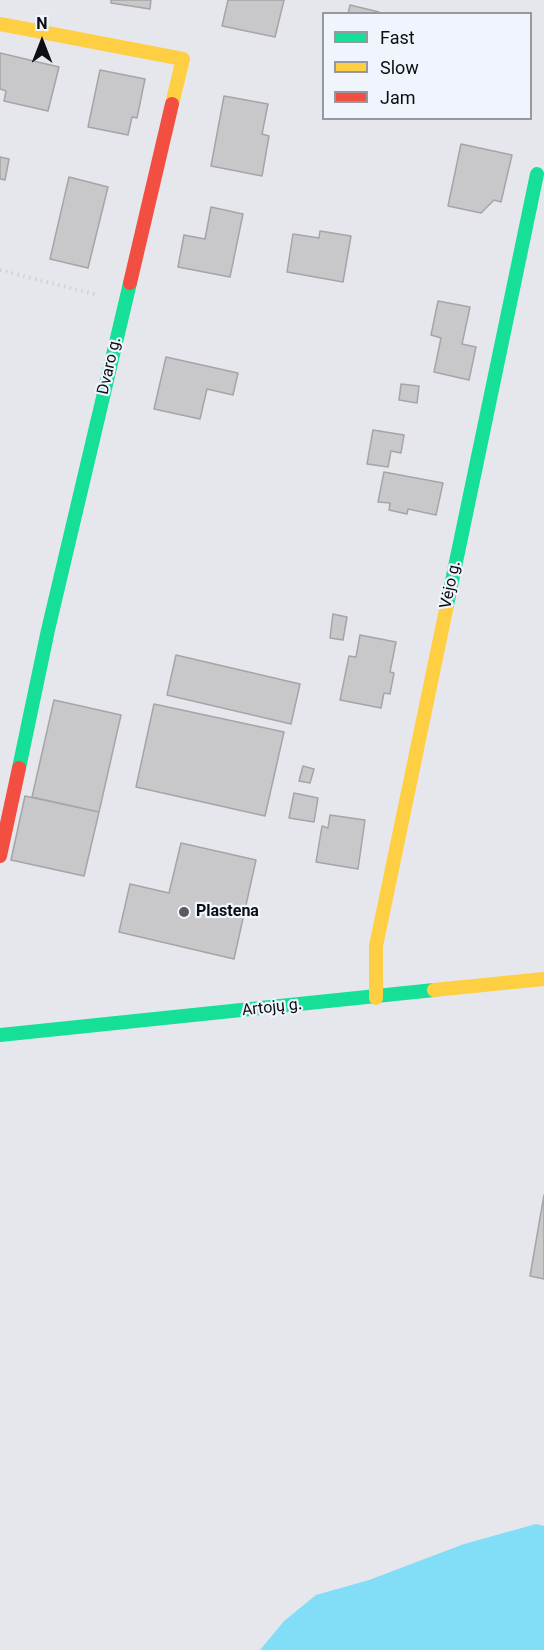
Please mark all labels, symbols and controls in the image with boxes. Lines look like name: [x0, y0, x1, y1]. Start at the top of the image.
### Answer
north arrow: [12, 12, 72, 72]
legend: [322, 12, 532, 120]
text: N: [36, 14, 48, 33]
text: Fast: [380, 27, 415, 48]
text: Slow: [380, 57, 419, 78]
text: Jam: [380, 87, 416, 108]
street label: Dvaro g.: [94, 335, 126, 397]
street label: Vėjo g.: [437, 559, 465, 611]
place label: Plastena: [196, 902, 259, 922]
marker: Plastena: [177, 905, 191, 919]
street label: Artojų g.: [241, 995, 303, 1021]

